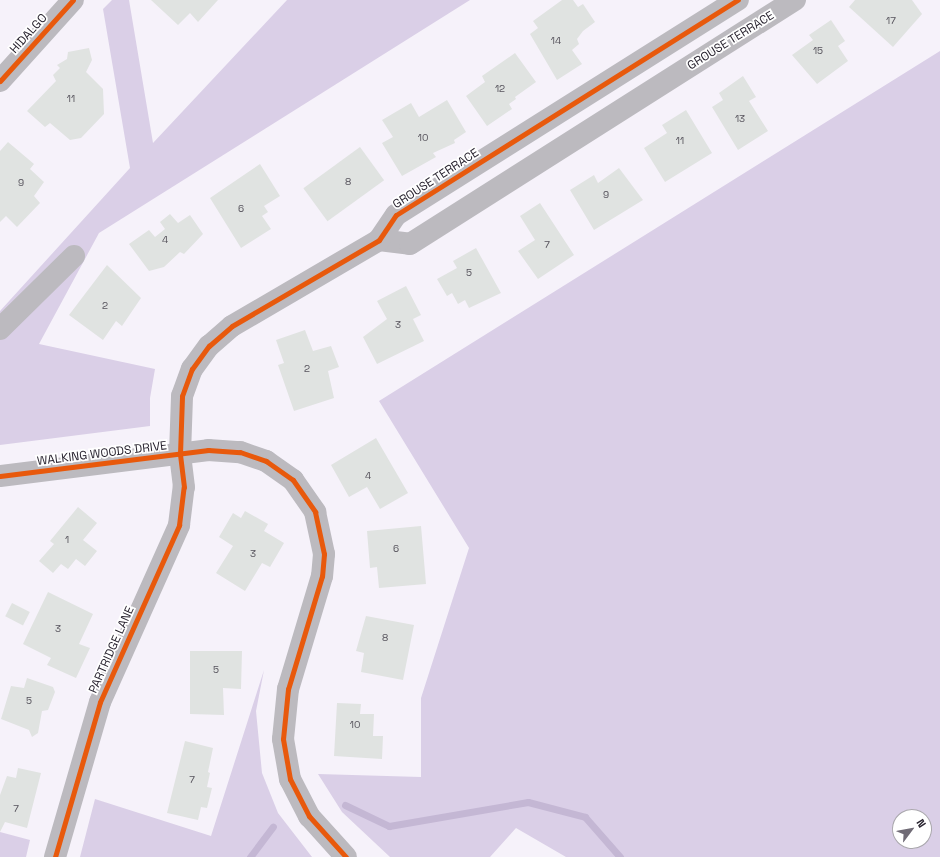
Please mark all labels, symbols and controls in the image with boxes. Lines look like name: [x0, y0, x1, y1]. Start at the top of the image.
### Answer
street label: GROUSE TERRACE: [685, 9, 777, 73]
street label: HIDALGO: [7, 11, 51, 57]
house number: 17: [886, 15, 896, 27]
house number: 14: [551, 35, 561, 47]
house number: 15: [813, 45, 823, 57]
house number: 12: [495, 83, 505, 95]
house number: 11: [67, 93, 75, 105]
house number: 13: [735, 113, 745, 125]
house number: 10: [418, 132, 428, 144]
house number: 11: [676, 135, 684, 147]
street label: GROUSE TERRACE: [390, 146, 482, 212]
house number: 8: [345, 176, 351, 188]
house number: 9: [18, 177, 24, 189]
house number: 9: [603, 189, 609, 201]
house number: 6: [238, 203, 244, 215]
house number: 4: [162, 234, 168, 246]
house number: 7: [544, 239, 550, 251]
house number: 5: [466, 267, 472, 279]
house number: 2: [102, 300, 108, 312]
house number: 3: [395, 319, 401, 331]
house number: 2: [304, 363, 310, 375]
street label: WALKING WOODS DRIVE: [36, 439, 168, 469]
house number: 4: [365, 470, 371, 482]
house number: 1: [65, 534, 69, 546]
house number: 6: [393, 543, 399, 555]
house number: 3: [250, 548, 256, 560]
street label: PARTRIDGE LANE: [86, 604, 138, 696]
house number: 3: [55, 623, 61, 635]
house number: 8: [382, 632, 388, 644]
house number: 5: [213, 664, 219, 676]
house number: 5: [26, 695, 32, 707]
house number: 10: [350, 719, 360, 731]
house number: 7: [189, 774, 195, 786]
house number: 7: [13, 803, 19, 815]
north arrow: [892, 809, 932, 849]
text: N: [913, 816, 929, 830]

